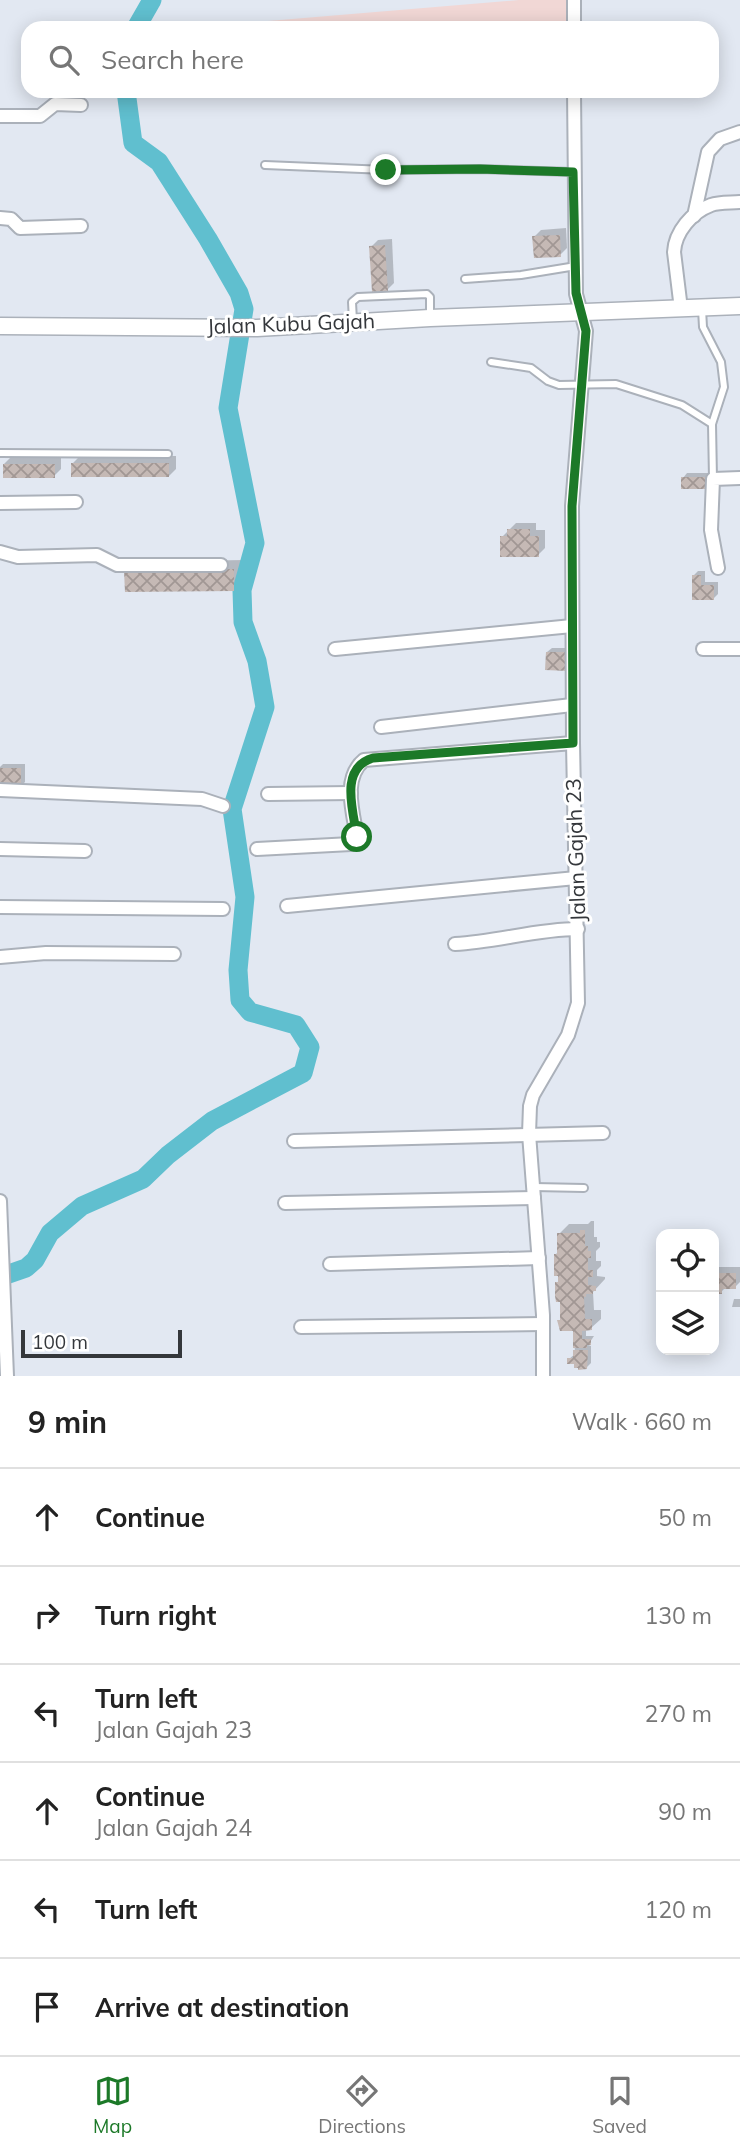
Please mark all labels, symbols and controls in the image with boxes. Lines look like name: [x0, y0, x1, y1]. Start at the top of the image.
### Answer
search box: [21, 21, 719, 98]
icon: search: [45, 41, 83, 79]
text: Search here: [101, 43, 244, 76]
route end: [370, 154, 401, 185]
street label: Jalan Kubu Gajah: [206, 307, 375, 339]
street label: Jalan Gajah 23: [560, 778, 590, 922]
route start: [341, 821, 372, 852]
map controls: [656, 1229, 719, 1355]
button: locate: [656, 1229, 719, 1292]
button: layers: [656, 1292, 719, 1355]
scale bar: [21, 1327, 182, 1359]
text: 100 m: [32, 1330, 88, 1354]
text: 9 min: [28, 1403, 107, 1441]
text: Walk · 660 m: [572, 1407, 712, 1436]
icon: ahead: [28, 1498, 66, 1536]
text: Continue: [95, 1501, 205, 1534]
text: 50 m: [658, 1503, 712, 1532]
icon: right: [28, 1596, 66, 1634]
text: Turn right: [95, 1599, 216, 1632]
text: 130 m: [644, 1601, 712, 1630]
text: Turn left: [95, 1682, 197, 1715]
icon: left: [28, 1694, 66, 1732]
text: 270 m: [644, 1699, 712, 1728]
text: Jalan Gajah 23: [95, 1715, 252, 1744]
text: Continue: [95, 1780, 205, 1813]
icon: ahead: [28, 1792, 66, 1830]
text: 90 m: [658, 1797, 712, 1826]
text: Jalan Gajah 24: [95, 1813, 252, 1842]
icon: left: [28, 1890, 66, 1928]
text: Turn left: [95, 1893, 197, 1926]
text: 120 m: [644, 1895, 712, 1924]
icon: arrive: [28, 1988, 66, 2026]
text: Arrive at destination: [95, 1991, 350, 2024]
tab: Map: [93, 2072, 132, 2138]
tab: Directions: [318, 2072, 406, 2138]
tab: Saved: [592, 2072, 647, 2138]

